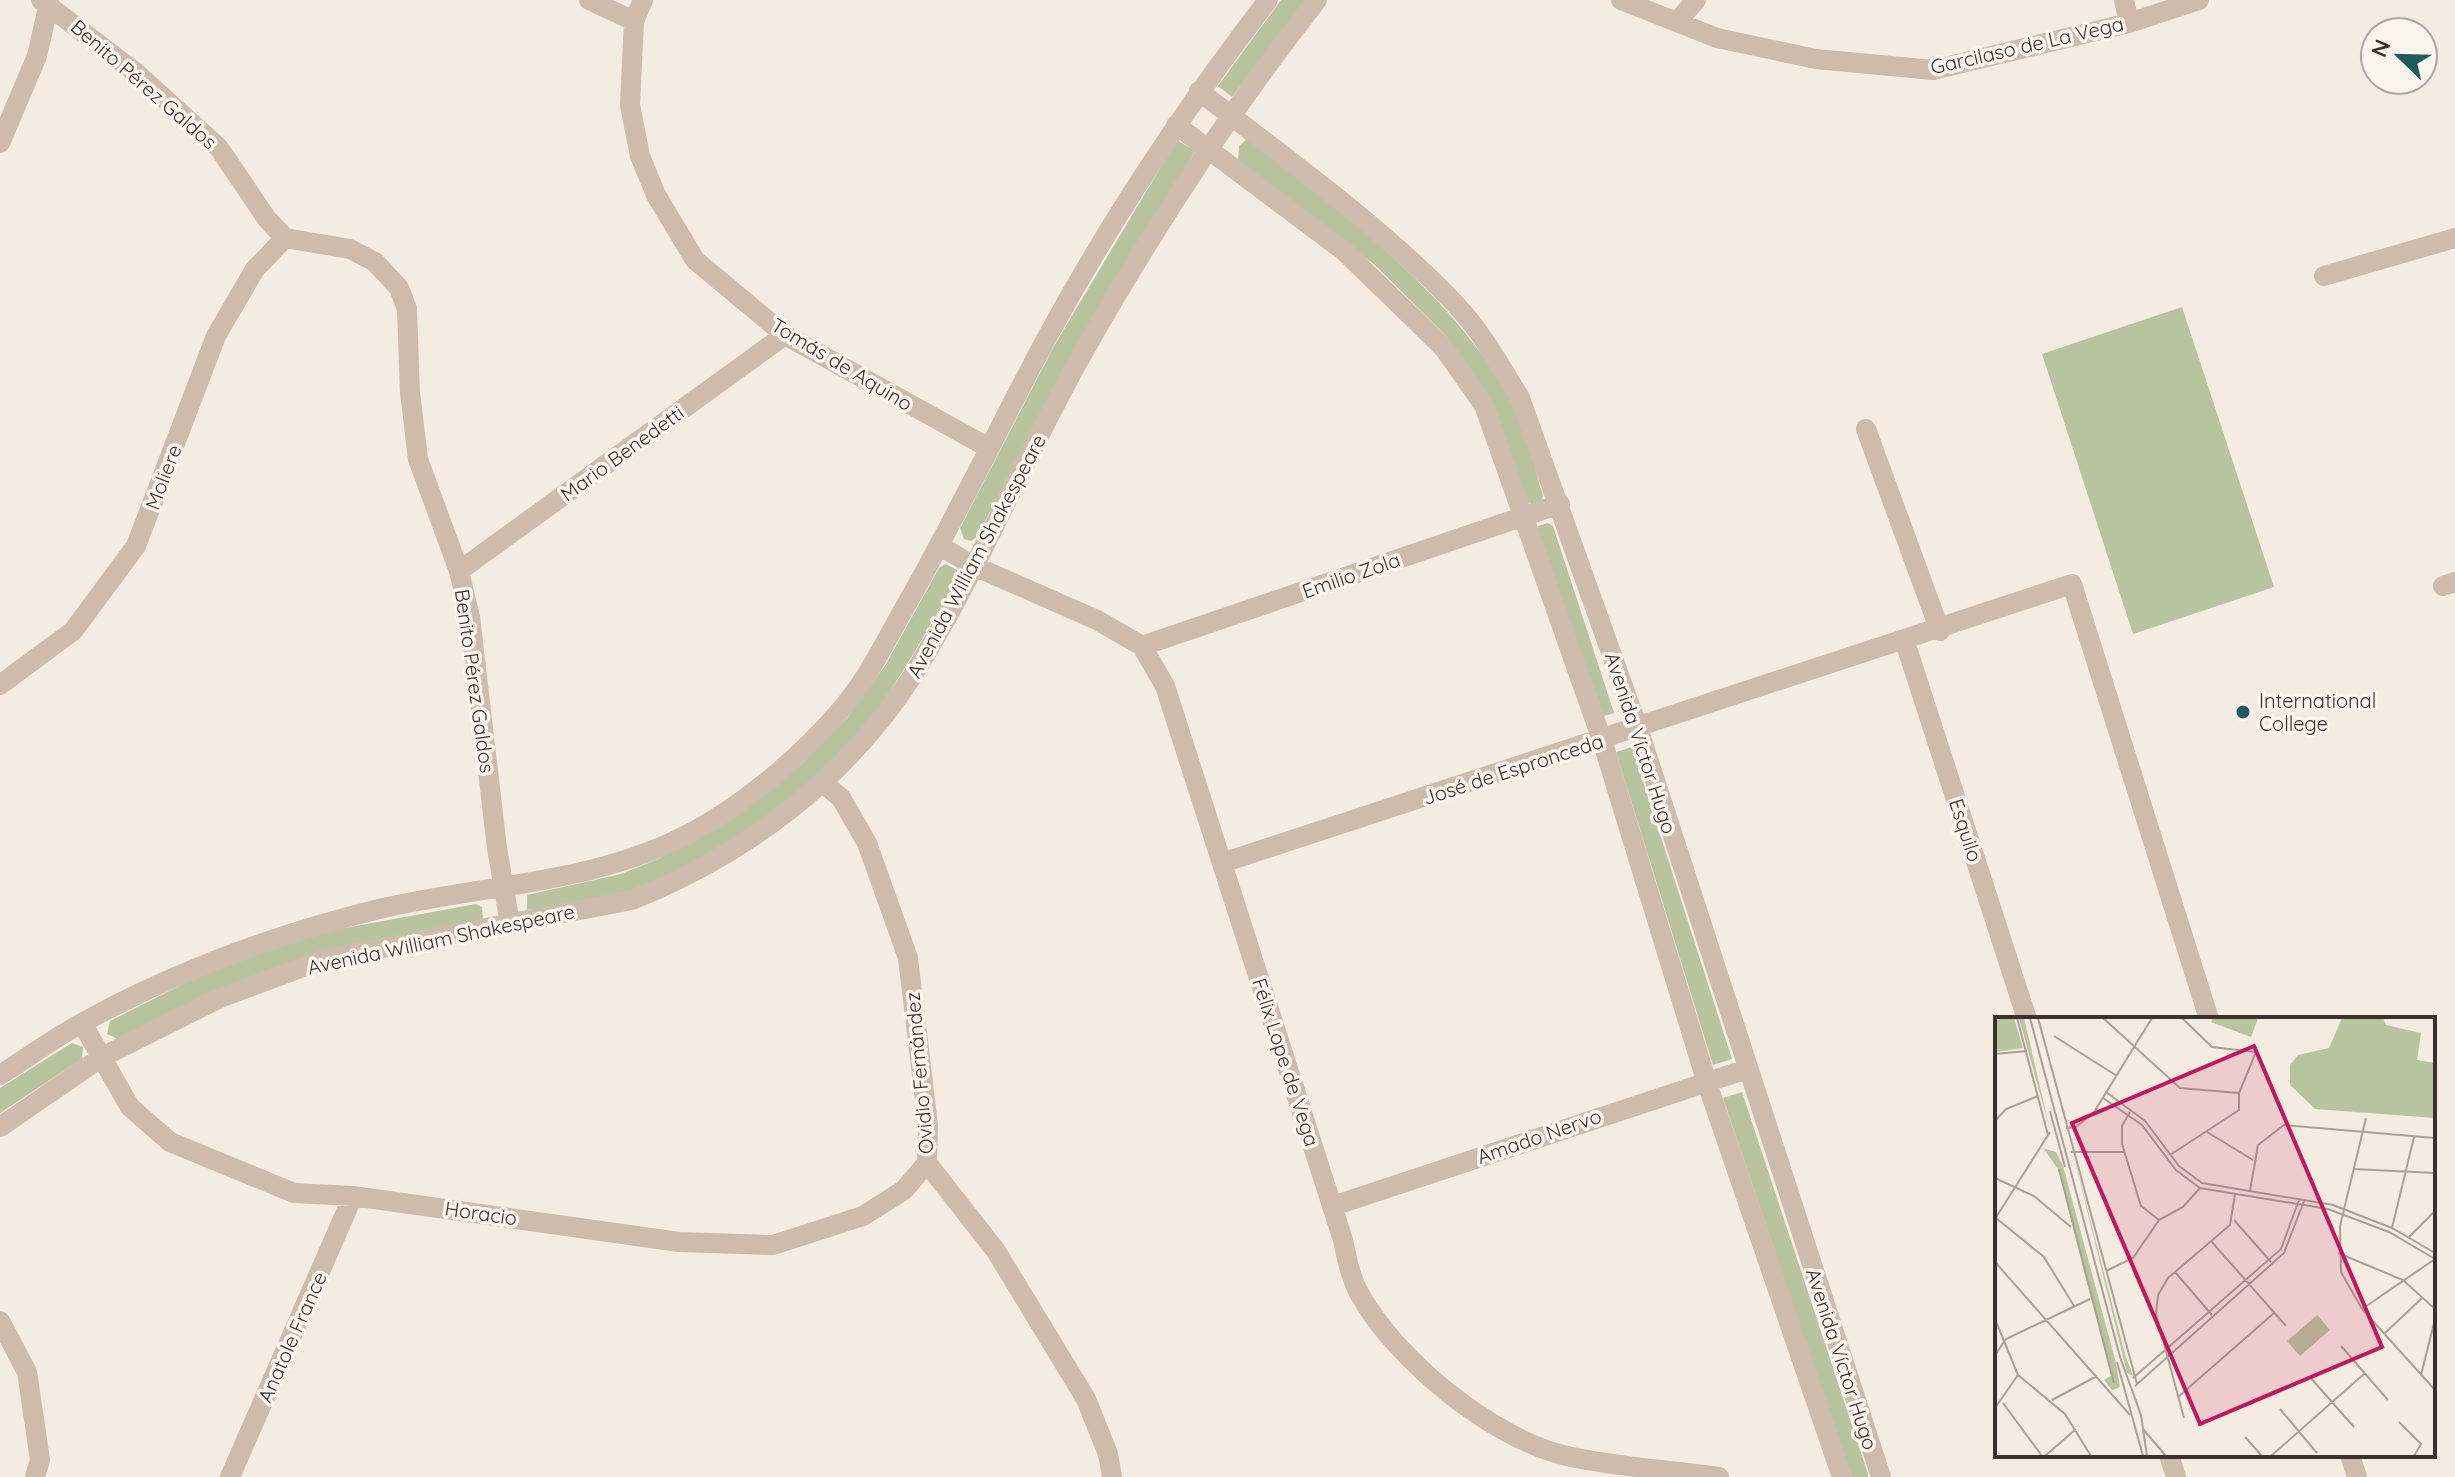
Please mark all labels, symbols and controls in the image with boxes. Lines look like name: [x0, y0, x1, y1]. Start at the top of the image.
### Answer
street label: Garcilaso de La Vega: [1928, 11, 2126, 79]
street label: Benito Pérez Galdos: [66, 14, 222, 154]
north arrow: [2359, 16, 2439, 96]
text: N: [2365, 35, 2397, 61]
street label: Tomás de Aquino: [767, 312, 917, 416]
street label: Mario Benedetti: [555, 400, 689, 506]
street label: Avenida William Shakespeare: [901, 430, 1051, 682]
street label: Moliere: [139, 441, 187, 513]
street label: Emilio Zola: [1299, 547, 1403, 603]
street label: Benito Pérez Galdos: [450, 588, 500, 774]
street label: Avenida Víctor Hugo: [1600, 649, 1682, 837]
place label: International College: [2259, 688, 2376, 736]
marker: International College: [2234, 703, 2252, 721]
street label: José de Espronceda: [1420, 728, 1606, 810]
street label: Esquilo: [1944, 795, 1988, 865]
street label: Avenida William Shakespeare: [305, 898, 577, 980]
street label: Félix Lope de Vega: [1247, 975, 1325, 1149]
street label: Ovidio Fernández: [899, 991, 939, 1155]
inset map: [1995, 1017, 2435, 1457]
street label: Amado Nervo: [1473, 1103, 1605, 1169]
street label: Horacio: [443, 1196, 519, 1230]
street label: Avenida Víctor Hugo: [1801, 1265, 1883, 1453]
street label: Anatole France: [252, 1268, 332, 1406]

